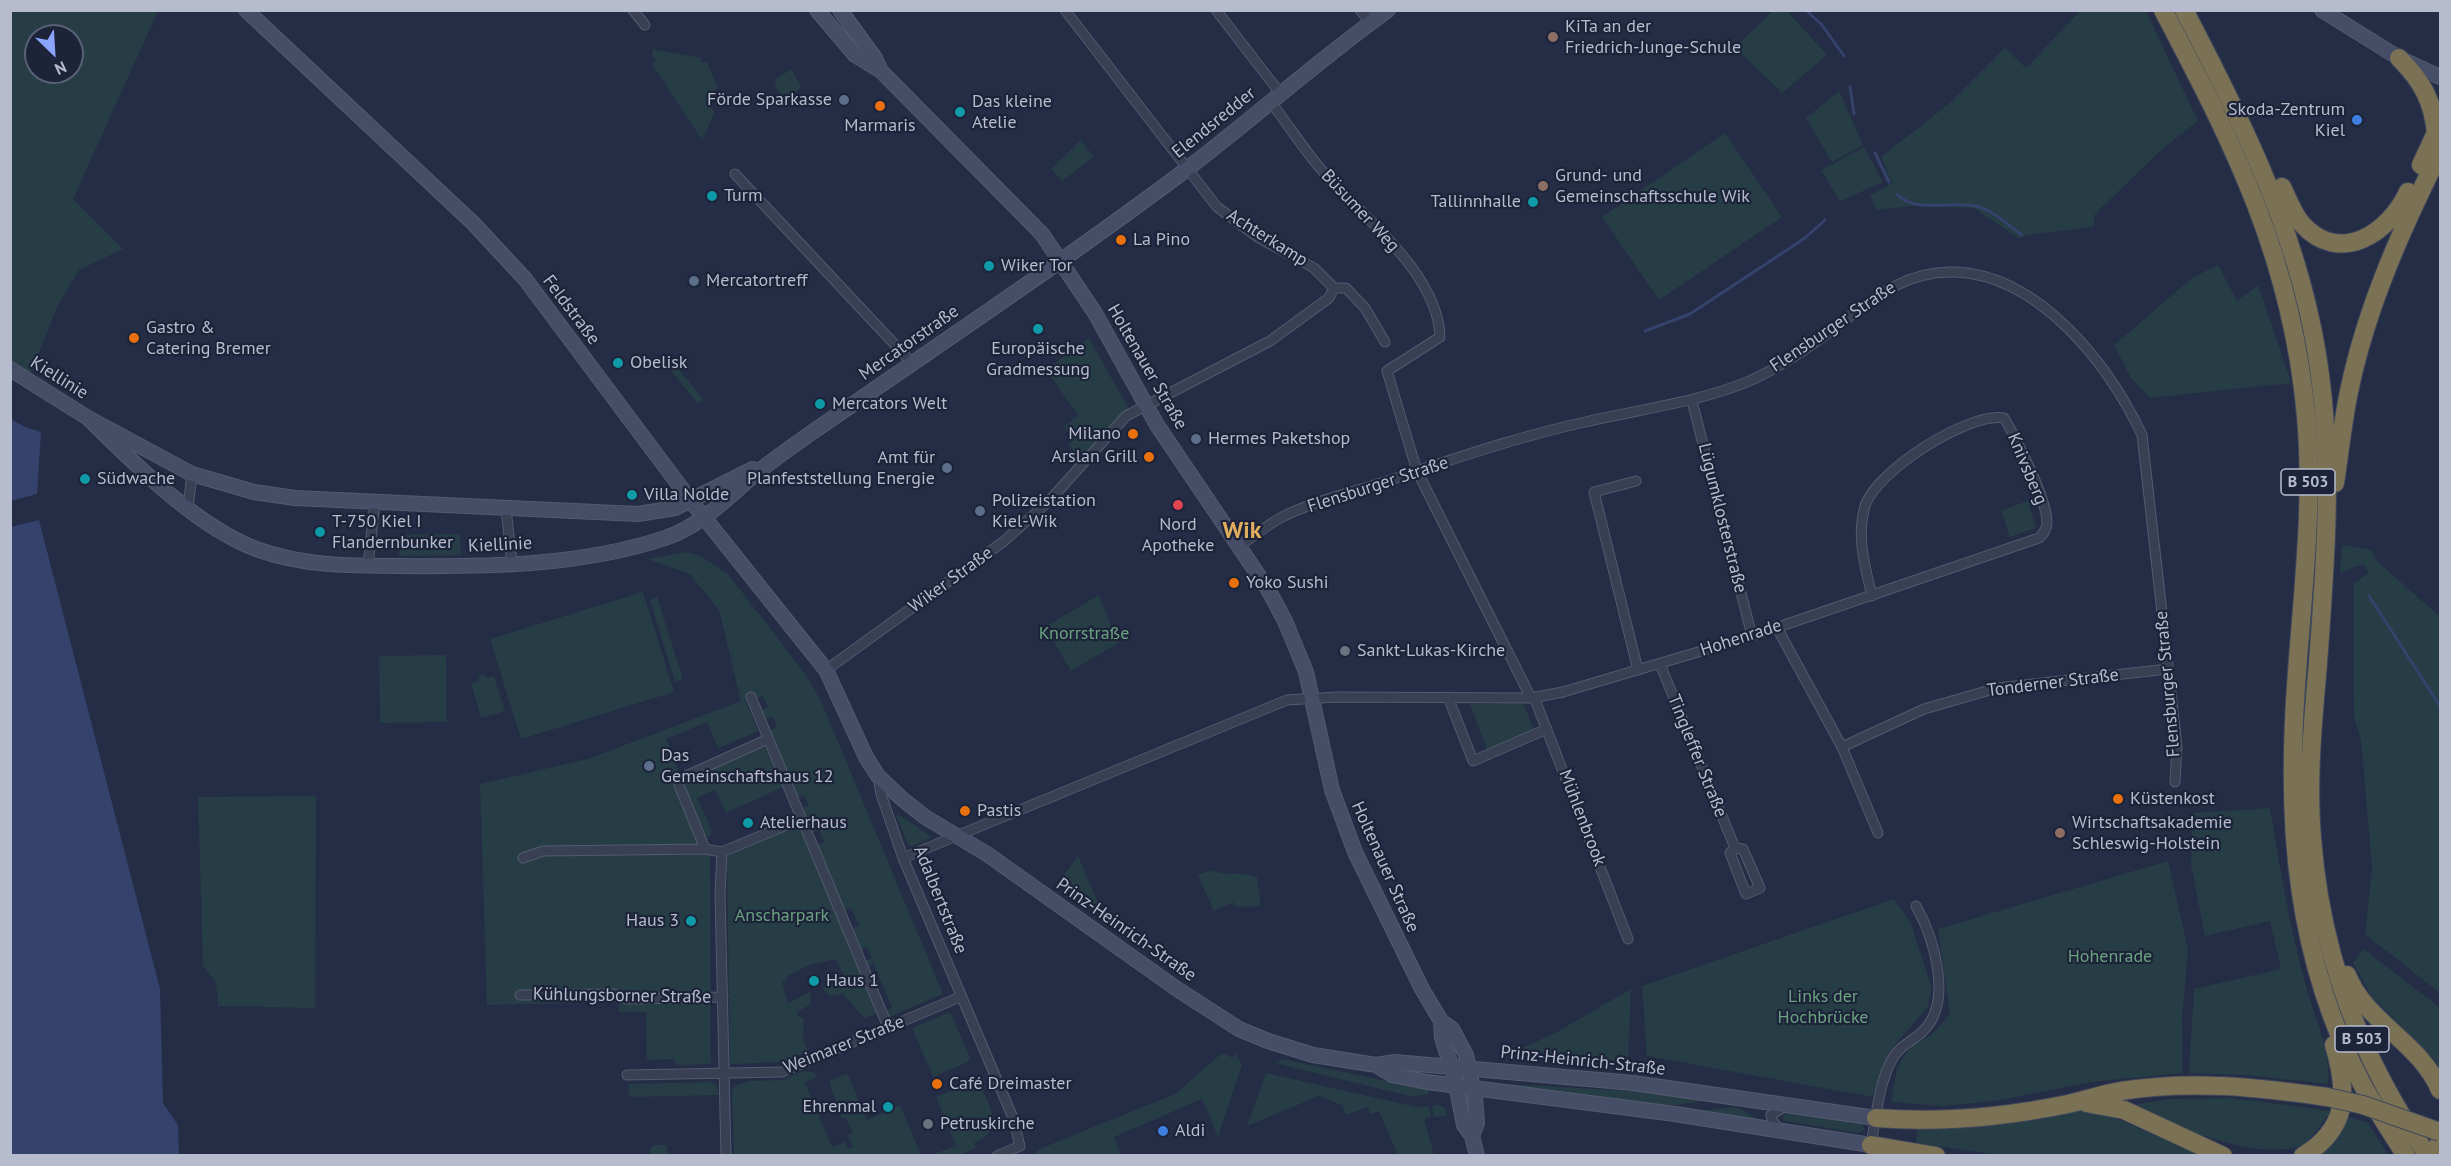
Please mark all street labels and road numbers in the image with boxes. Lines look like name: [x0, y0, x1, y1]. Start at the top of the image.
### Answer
street label: Elendsredder: [1168, 83, 1260, 163]
street label: Büsumer Weg: [1316, 165, 1404, 257]
street label: Achterkamp: [1223, 205, 1311, 271]
street label: Feldstraße: [538, 271, 604, 349]
street label: Flensburger Straße: [1766, 277, 1900, 377]
street label: Mercatorstraße: [855, 301, 963, 385]
street label: Holtenauer Straße: [1102, 301, 1192, 433]
street label: Kiellinie: [26, 352, 92, 404]
street label: Knivsberg: [2002, 430, 2052, 508]
street label: Lügumklosterstraße: [1693, 441, 1751, 595]
street label: Flensburger Straße: [1305, 452, 1451, 518]
road number: B 503: [2281, 469, 2335, 495]
street label: Kiellinie: [467, 533, 533, 557]
street label: Wiker Straße: [905, 542, 997, 618]
street label: Flensburger Straße: [2151, 610, 2185, 758]
street label: Hohenrade: [1698, 615, 1784, 661]
street label: Tonderner Straße: [1986, 664, 2120, 702]
street label: Tingleffer Straße: [1663, 691, 1731, 821]
street label: Mühlenbrook: [1554, 767, 1610, 869]
street label: Holtenauer Straße: [1346, 798, 1424, 936]
street label: Adalbertstraße: [909, 843, 971, 957]
street label: Prinz-Heinrich-Straße: [1052, 874, 1200, 986]
street label: Kühlungsborner Straße: [533, 984, 711, 1008]
street label: Weimarer Straße: [780, 1011, 908, 1079]
road number: B 503: [2335, 1026, 2389, 1052]
street label: Prinz-Heinrich-Straße: [1499, 1042, 1667, 1080]

